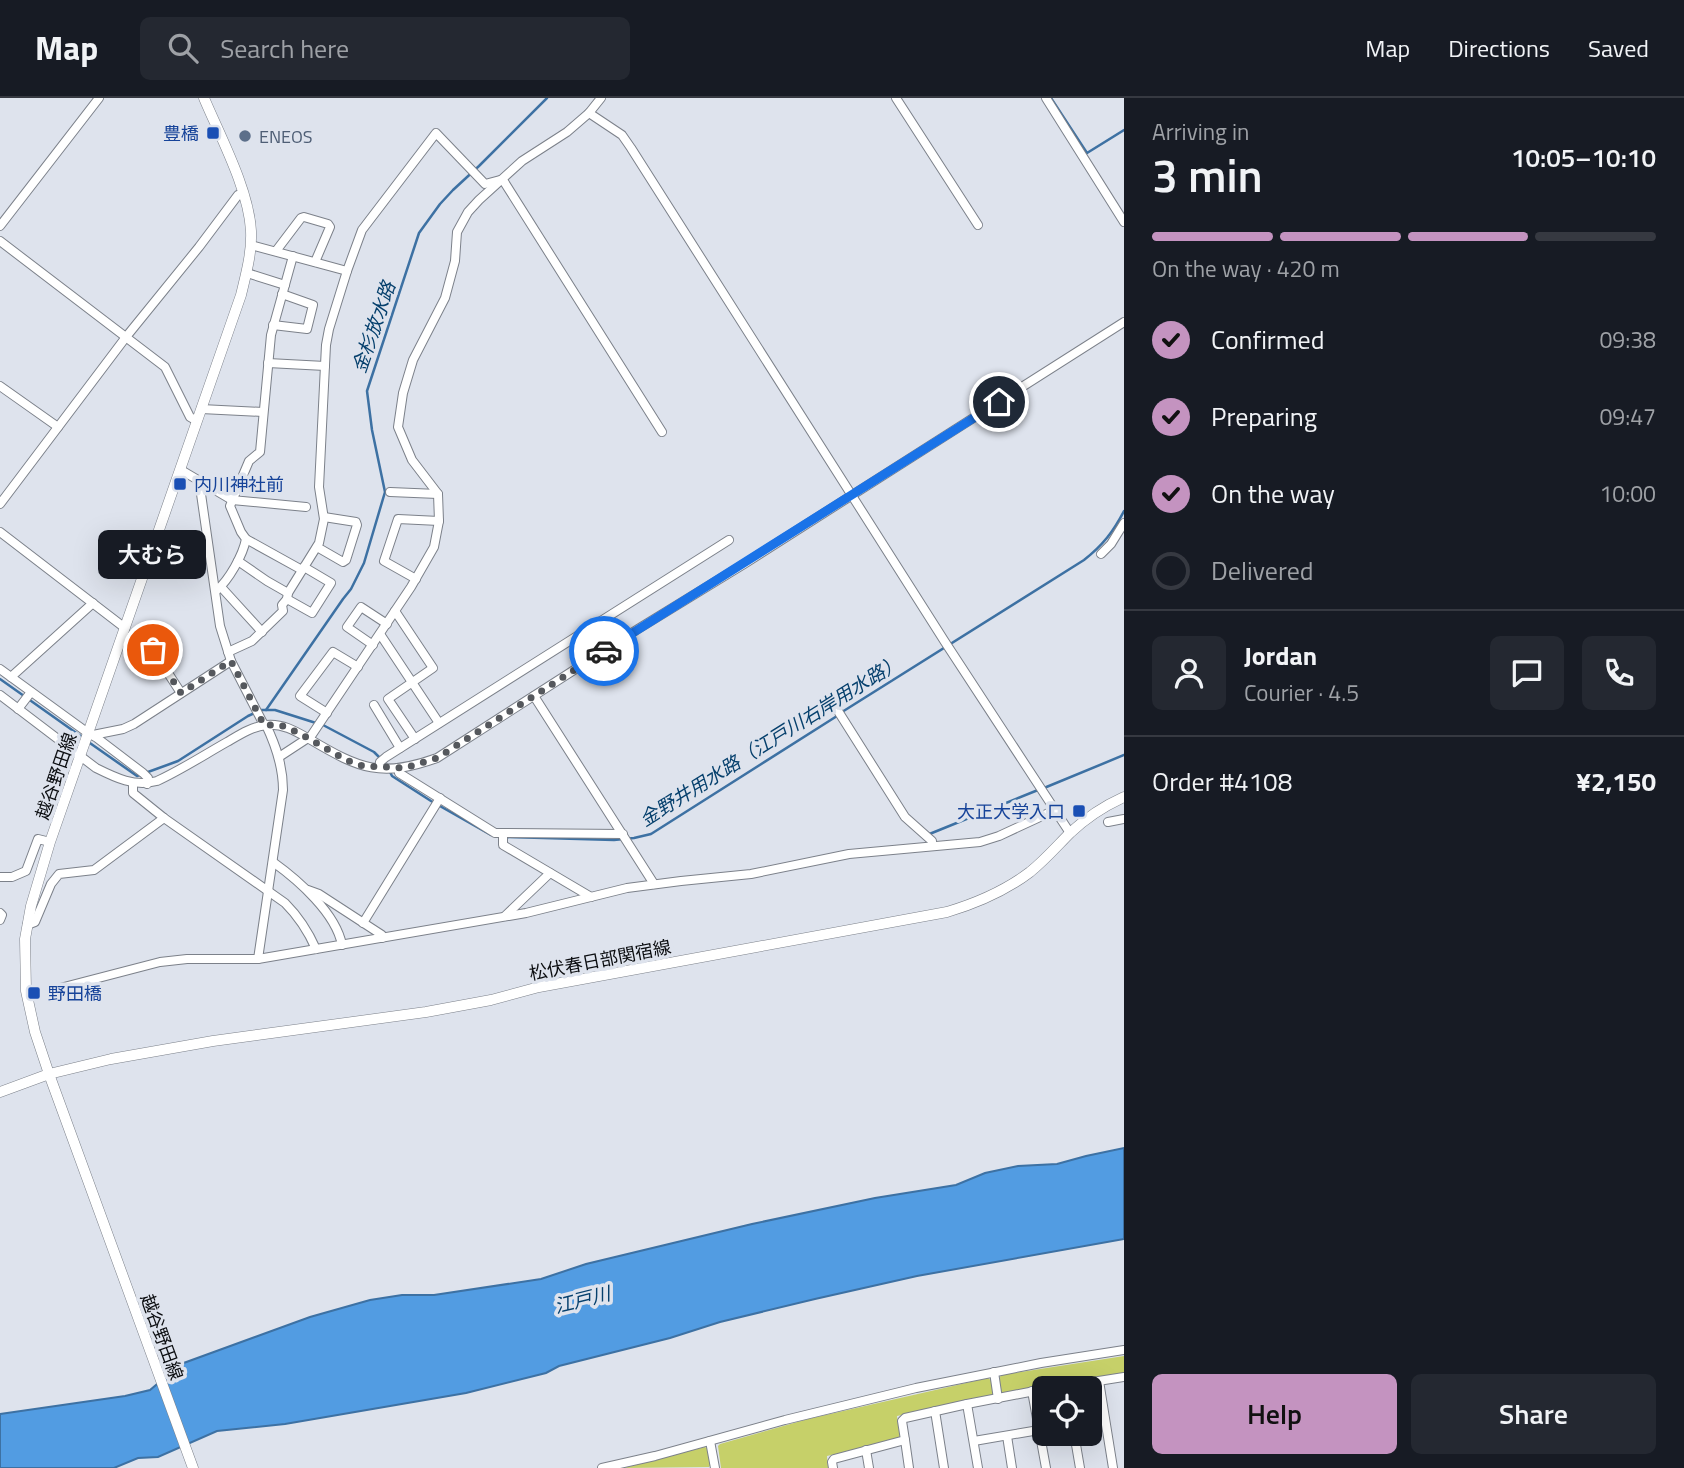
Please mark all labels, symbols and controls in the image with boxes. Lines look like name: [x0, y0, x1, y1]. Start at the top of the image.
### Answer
search box: [140, 17, 630, 80]
text: Map: [35, 23, 98, 73]
icon: search: [164, 29, 202, 67]
text: Search here: [220, 29, 349, 68]
text: Map: [1365, 30, 1410, 66]
text: Directions: [1448, 30, 1550, 66]
text: Saved: [1588, 30, 1649, 66]
text: Arriving in: [1152, 114, 1249, 149]
place label: 豊橋: [163, 120, 199, 147]
place label: ENEOS: [259, 123, 313, 150]
marker: 豊橋: [205, 125, 221, 141]
marker: ENEOS: [237, 128, 253, 144]
text: 10:05–10:10: [1511, 138, 1656, 177]
text: 3 min: [1152, 140, 1263, 210]
text: On the way · 420 m: [1152, 251, 1340, 286]
water label: 金杉放水路: [344, 275, 403, 377]
text: Confirmed: [1211, 320, 1325, 359]
icon: check: [1152, 321, 1190, 359]
text: 09:38: [1599, 322, 1656, 357]
pin: [969, 372, 1029, 432]
icon: home: [980, 383, 1018, 421]
text: Preparing: [1211, 397, 1317, 436]
icon: check: [1152, 398, 1190, 436]
text: 09:47: [1599, 399, 1656, 434]
place label: 内川神社前: [194, 471, 284, 498]
text: On the way: [1211, 474, 1335, 513]
icon: check: [1152, 475, 1190, 513]
marker: 内川神社前: [172, 476, 188, 492]
text: 10:00: [1599, 476, 1656, 511]
callout: 大むら: [99, 531, 207, 580]
text: 大むら: [118, 537, 187, 572]
text: Delivered: [1211, 551, 1314, 590]
courier: [569, 616, 639, 686]
pin: [123, 620, 183, 680]
icon: bag: [134, 631, 172, 669]
icon: car: [585, 632, 623, 670]
button: person: [1152, 636, 1226, 710]
text: Jordan: [1244, 636, 1317, 675]
button: chat: [1490, 636, 1564, 710]
button: phone: [1582, 636, 1656, 710]
water label: 金野井用水路（江戸川右岸用水路）: [633, 647, 907, 833]
text: Courier · 4.5: [1244, 675, 1359, 710]
street label: 越谷野田線: [29, 729, 83, 823]
text: Order #4108: [1152, 762, 1292, 801]
text: ¥2,150: [1576, 762, 1656, 801]
place label: 大正大学入口: [957, 798, 1065, 825]
marker: 大正大学入口: [1071, 803, 1087, 819]
street label: 松伏春日部関宿線: [527, 933, 673, 987]
place label: 野田橋: [48, 980, 102, 1007]
marker: 野田橋: [26, 985, 42, 1001]
water label: 江戸川: [551, 1278, 615, 1320]
street label: 越谷野田線: [134, 1290, 190, 1384]
button: Help: [1152, 1374, 1397, 1454]
button: Share: [1411, 1374, 1656, 1454]
map controls: [1032, 1376, 1102, 1446]
button: locate: [1032, 1376, 1102, 1446]

